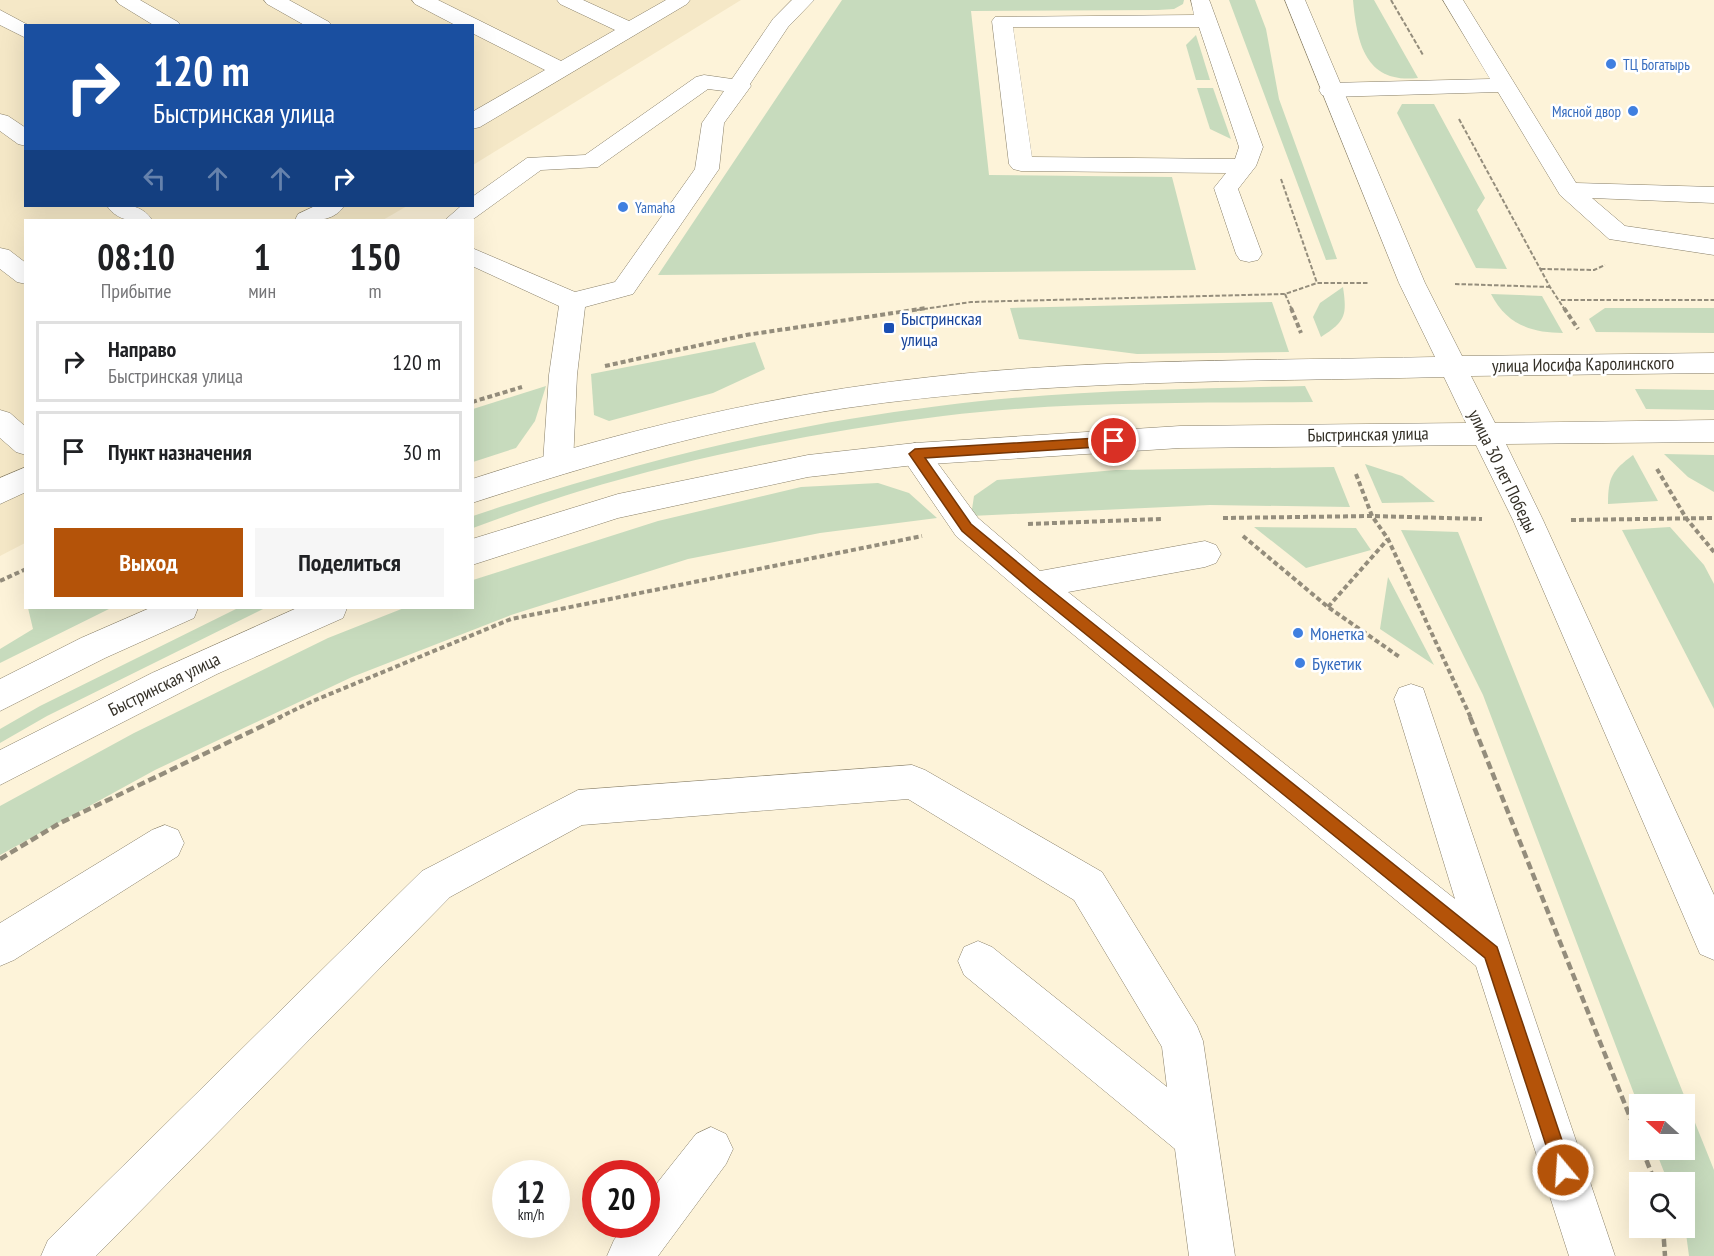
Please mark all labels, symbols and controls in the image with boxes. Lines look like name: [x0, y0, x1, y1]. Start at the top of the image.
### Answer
text: 120 m: [153, 43, 250, 98]
icon: right: [54, 48, 132, 126]
place label: ТЦ Богатырь: [1623, 55, 1690, 74]
marker: ТЦ Богатырь: [1604, 57, 1618, 71]
text: Быстринская улица: [153, 96, 335, 130]
place label: Мясной двор: [1552, 102, 1621, 121]
marker: Мясной двор: [1626, 104, 1640, 118]
icon: left: [138, 162, 171, 195]
icon: ahead: [201, 162, 234, 195]
icon: ahead: [264, 162, 297, 195]
icon: right: [327, 162, 360, 195]
place label: Yamaha: [635, 198, 675, 217]
marker: Yamaha: [616, 200, 630, 214]
text: 08:10: [97, 233, 175, 280]
text: 1: [254, 233, 271, 280]
text: 150: [349, 233, 401, 280]
text: Прибытие: [101, 278, 172, 304]
text: мин: [248, 278, 276, 304]
text: m: [369, 278, 382, 304]
place label: Быстринская улица: [901, 307, 982, 351]
marker: Быстринская улица: [882, 321, 896, 335]
text: Направо: [108, 335, 176, 363]
icon: right: [57, 345, 90, 378]
text: 120 m: [392, 348, 441, 376]
street label: улица Иосифа Каролинского: [1492, 351, 1674, 377]
text: Быстринская улица: [108, 363, 243, 389]
street label: улица 30 лет Победы: [1463, 406, 1543, 536]
pin: [1088, 415, 1139, 466]
street label: Быстринская улица: [1307, 421, 1429, 447]
icon: arrive: [1097, 424, 1130, 457]
icon: arrive: [57, 435, 90, 468]
text: Пункт назначения: [108, 438, 252, 466]
text: 30 m: [402, 438, 441, 466]
button: Выход: [54, 528, 243, 597]
button: Поделиться: [255, 528, 444, 597]
place label: Монетка: [1310, 622, 1364, 645]
marker: Монетка: [1291, 626, 1305, 640]
street label: Быстринская улица: [104, 647, 224, 721]
place label: Букетик: [1312, 652, 1362, 675]
marker: Букетик: [1293, 656, 1307, 670]
north arrow: [1629, 1094, 1695, 1160]
map controls: [1629, 1094, 1695, 1238]
position arrow: [1531, 1138, 1595, 1202]
speed limit sign: 20: [582, 1160, 660, 1238]
text: 12: [517, 1172, 545, 1211]
button: search: [1629, 1172, 1695, 1238]
text: km/h: [518, 1205, 544, 1224]

